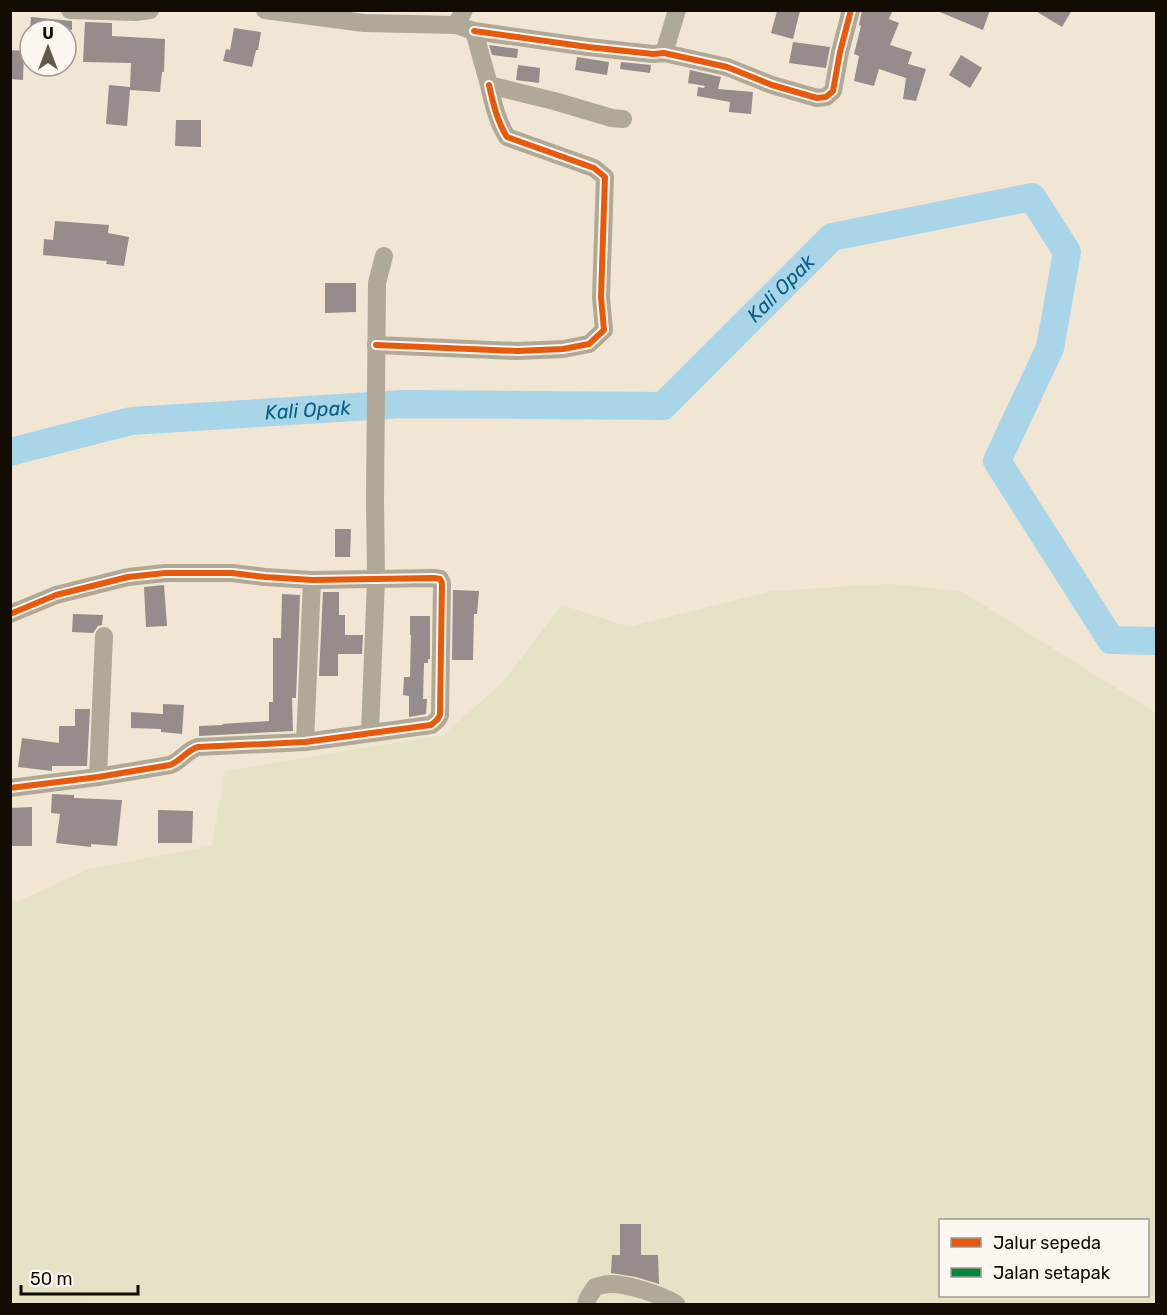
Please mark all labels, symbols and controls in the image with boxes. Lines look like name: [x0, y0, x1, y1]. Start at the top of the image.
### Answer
north arrow: [18, 18, 78, 78]
text: U: [42, 24, 54, 43]
water label: Kali Opak: [742, 249, 820, 327]
water label: Kali Opak: [264, 395, 352, 425]
legend: [939, 1219, 1149, 1297]
text: Jalur sepeda: [993, 1232, 1101, 1254]
scale bar: [21, 1258, 138, 1296]
text: Jalan setapak: [993, 1262, 1111, 1284]
text: 50 m: [30, 1268, 73, 1290]

